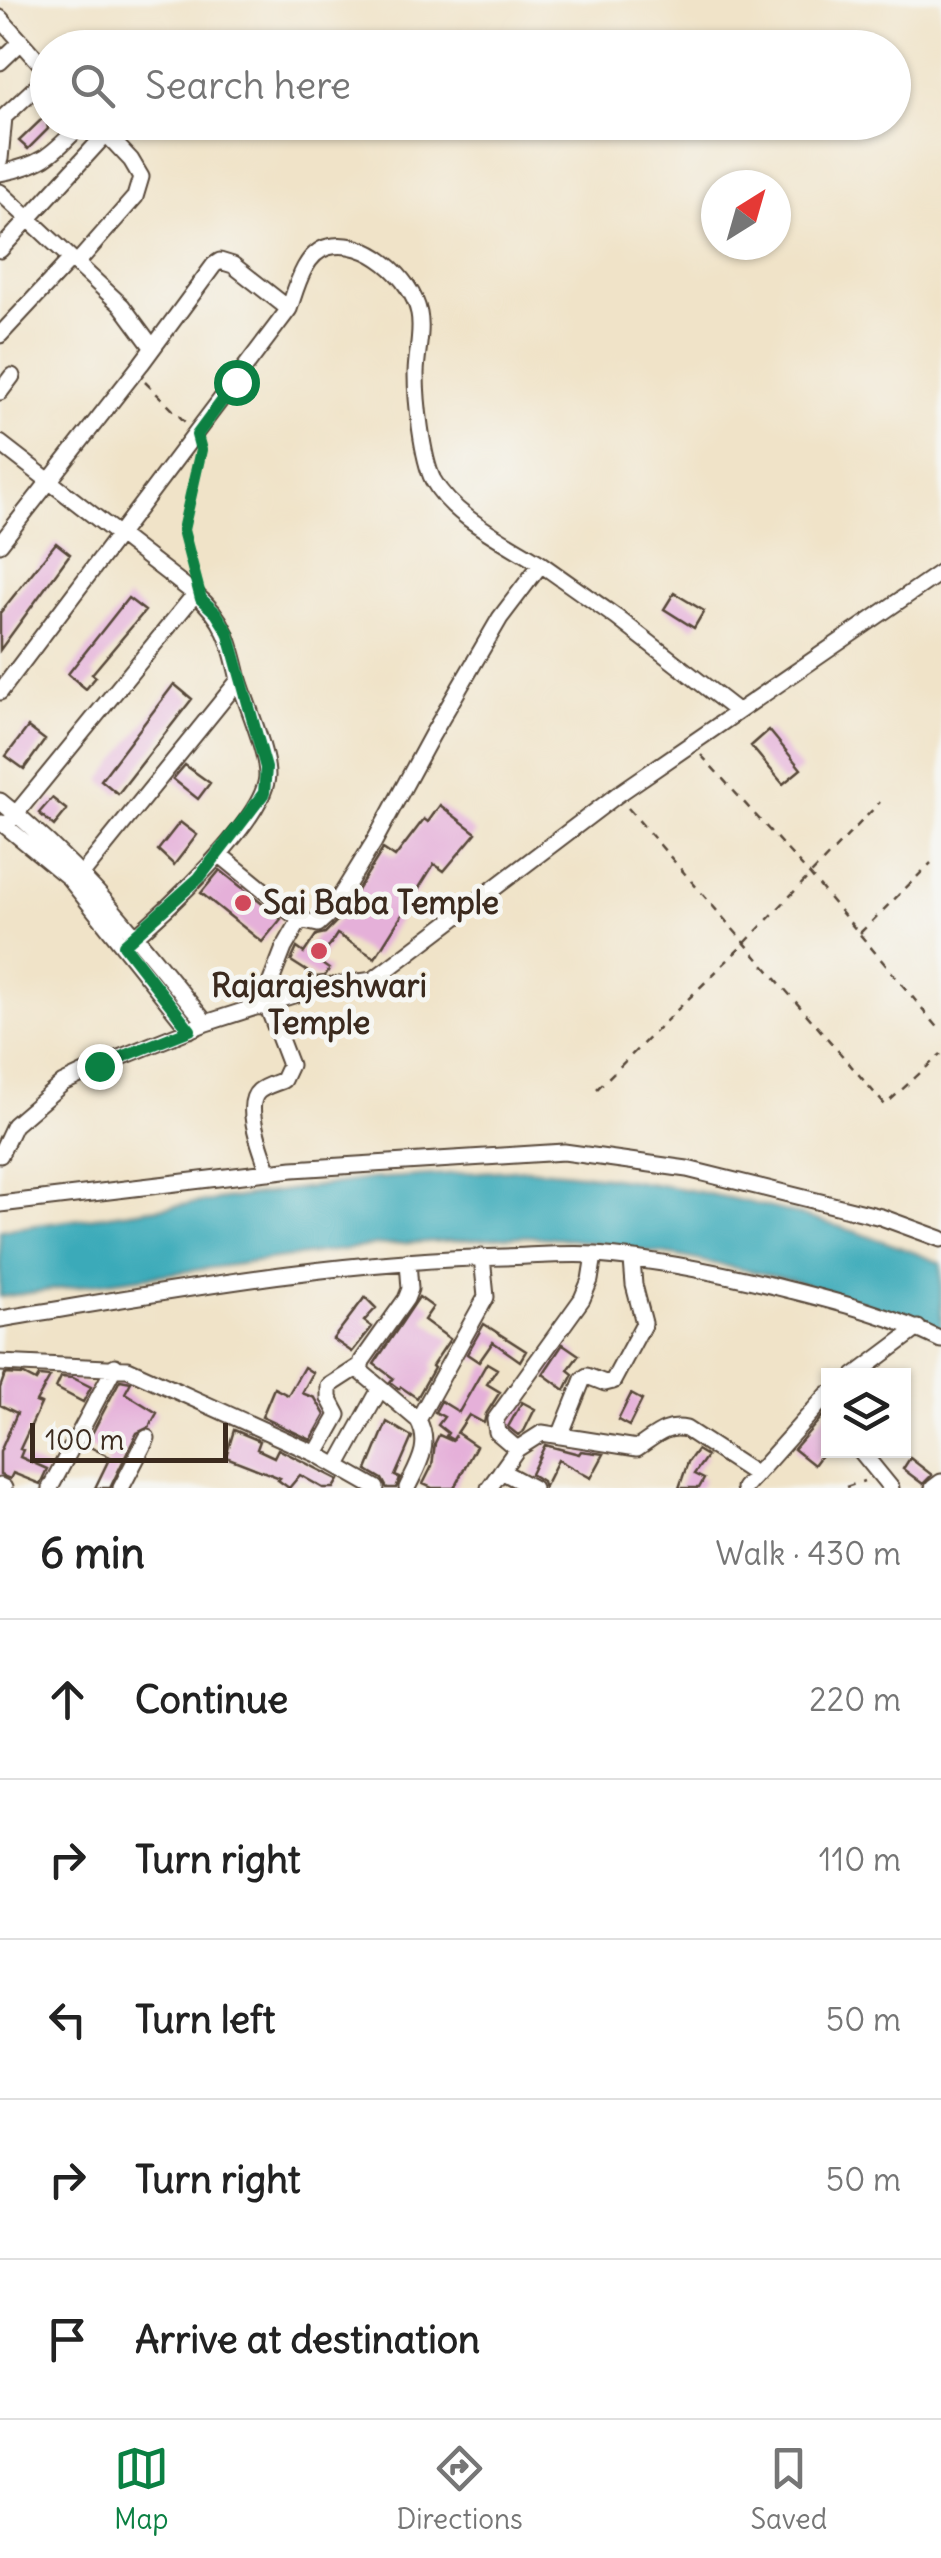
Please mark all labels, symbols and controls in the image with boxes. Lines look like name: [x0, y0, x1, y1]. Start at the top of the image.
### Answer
search box: [30, 30, 911, 140]
icon: search: [65, 58, 120, 113]
text: Search here: [145, 62, 351, 109]
north arrow: [701, 170, 791, 260]
route start: [214, 360, 260, 406]
place label: Sai Baba Temple: [263, 882, 499, 923]
marker: Sai Baba Temple: [232, 892, 254, 914]
marker: Rajarajeshwari Temple: [308, 940, 330, 962]
place label: Rajarajeshwari Temple: [211, 965, 427, 1043]
route end: [77, 1044, 123, 1090]
map controls: [821, 1368, 911, 1458]
button: layers: [821, 1368, 911, 1458]
scale bar: [30, 1418, 228, 1462]
text: 100 m: [45, 1422, 124, 1458]
text: 6 min: [40, 1527, 145, 1579]
text: Walk · 430 m: [715, 1533, 901, 1574]
icon: ahead: [40, 1672, 95, 1727]
text: Continue: [135, 1676, 288, 1723]
text: 220 m: [809, 1679, 901, 1720]
icon: right: [40, 1832, 95, 1887]
text: Turn right: [135, 1836, 301, 1883]
text: 110 m: [819, 1839, 901, 1880]
icon: left: [40, 1992, 95, 2047]
text: Turn left: [135, 1996, 275, 2043]
text: 50 m: [826, 1999, 901, 2040]
icon: right: [40, 2152, 95, 2207]
text: Turn right: [135, 2156, 301, 2203]
text: 50 m: [826, 2159, 901, 2200]
icon: arrive: [40, 2312, 95, 2367]
text: Arrive at destination: [135, 2316, 480, 2363]
tab: Map: [114, 2441, 169, 2537]
tab: Directions: [396, 2441, 523, 2537]
tab: Saved: [750, 2441, 827, 2537]

